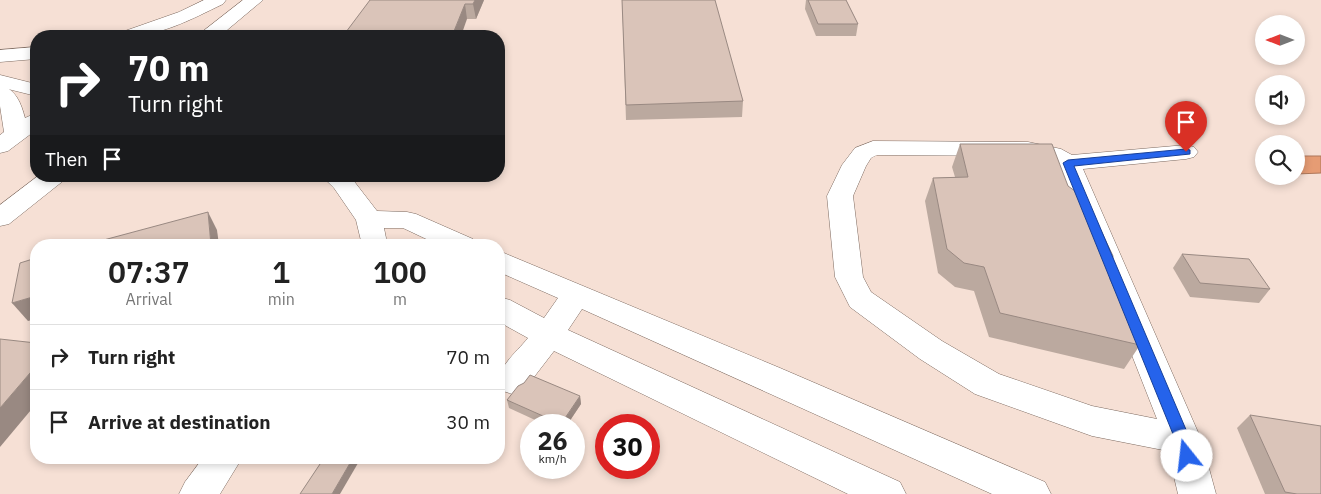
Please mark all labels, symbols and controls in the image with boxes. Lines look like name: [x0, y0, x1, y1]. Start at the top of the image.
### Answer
north arrow: [1255, 15, 1305, 65]
map controls: [1255, 15, 1305, 185]
text: 70 m: [128, 45, 210, 91]
icon: right: [45, 50, 110, 115]
button: sound: [1255, 75, 1305, 125]
text: Turn right: [128, 89, 223, 118]
pin: [1165, 101, 1207, 152]
icon: arrive: [1172, 108, 1200, 136]
button: search: [1255, 135, 1305, 185]
icon: arrive: [98, 145, 126, 173]
text: Then: [45, 147, 88, 171]
text: 07:37: [108, 252, 190, 291]
text: 1: [272, 252, 290, 291]
text: 100: [373, 252, 427, 291]
text: Arrival: [126, 289, 172, 309]
text: min: [268, 289, 295, 309]
text: m: [393, 289, 407, 309]
icon: right: [45, 343, 73, 371]
text: Turn right: [88, 345, 175, 369]
text: 70 m: [446, 345, 490, 369]
icon: arrive: [45, 408, 73, 436]
text: Arrive at destination: [88, 410, 271, 434]
text: 30 m: [446, 410, 490, 434]
speed limit sign: 30: [595, 414, 660, 479]
text: 26: [537, 424, 568, 457]
position arrow: [1160, 429, 1212, 481]
text: km/h: [538, 451, 567, 466]

